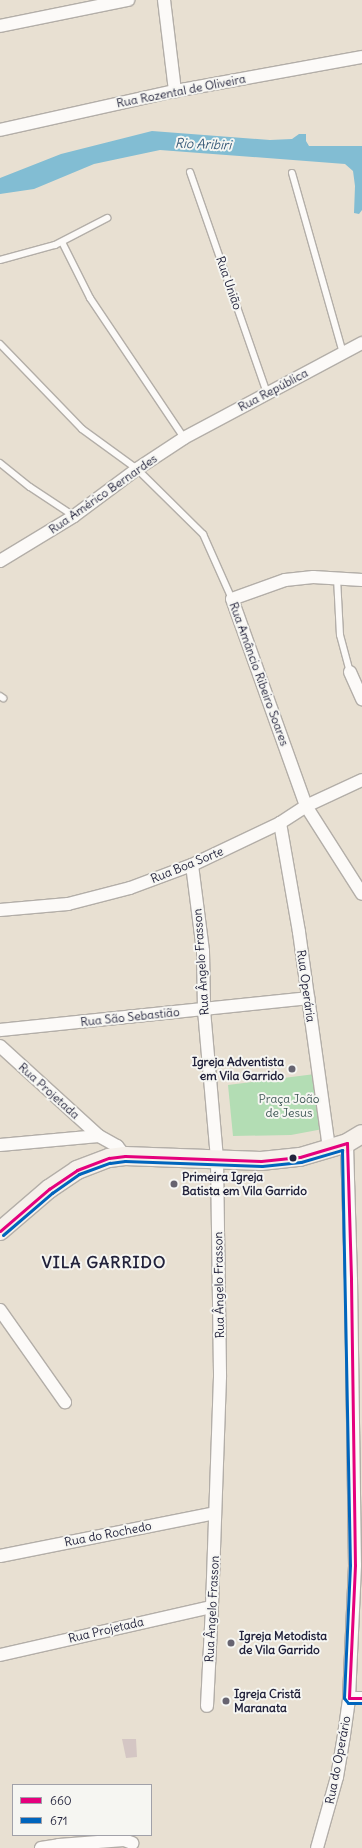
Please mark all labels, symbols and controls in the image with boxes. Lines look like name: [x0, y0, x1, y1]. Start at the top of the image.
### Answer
street label: Rua Rozental de Oliveira: [115, 71, 247, 111]
water label: Rio Aribiri: [175, 136, 231, 154]
street label: Rua União: [213, 254, 245, 312]
street label: Rua República: [236, 366, 310, 414]
street label: Rua Américo Bernardes: [46, 451, 160, 537]
street label: Rua Amâncio Ribeiro Soares: [226, 600, 292, 748]
street label: Rua Boa Sorte: [148, 844, 226, 886]
street label: Rua Ângelo Frasson: [190, 908, 212, 1016]
street label: Rua Operária: [294, 949, 318, 1023]
street label: Rua São Sebastião: [80, 1005, 180, 1029]
place label: Igreja Adventista em Vila Garrido: [192, 1055, 284, 1083]
street label: Rua Projetada: [16, 1060, 82, 1122]
marker: Igreja Adventista em Vila Garrido: [287, 1064, 297, 1074]
park label: Praça João de Jesus: [259, 1092, 319, 1120]
unlabelled marker: [288, 1153, 298, 1163]
place label: Primeira Igreja Batista em Vila Garrido: [182, 1170, 307, 1198]
marker: Primeira Igreja Batista em Vila Garrido: [169, 1179, 179, 1189]
street label: Rua Ângelo Frasson: [211, 1231, 227, 1339]
district label: VILA GARRIDO: [42, 1252, 166, 1272]
street label: Rua do Rochedo: [63, 1518, 153, 1550]
street label: Rua Ângelo Frasson: [202, 1555, 222, 1663]
street label: Rua Projetada: [67, 1614, 145, 1646]
place label: Igreja Metodista de Vila Garrido: [239, 1629, 327, 1657]
marker: Igreja Metodista de Vila Garrido: [226, 1638, 236, 1648]
place label: Igreja Cristã Maranata: [234, 1687, 301, 1715]
marker: Igreja Cristã Maranata: [221, 1696, 231, 1706]
street label: Rua do Operário: [322, 1715, 354, 1805]
legend: [12, 1784, 152, 1836]
text: 660: [50, 1793, 72, 1808]
text: 671: [50, 1813, 68, 1828]

